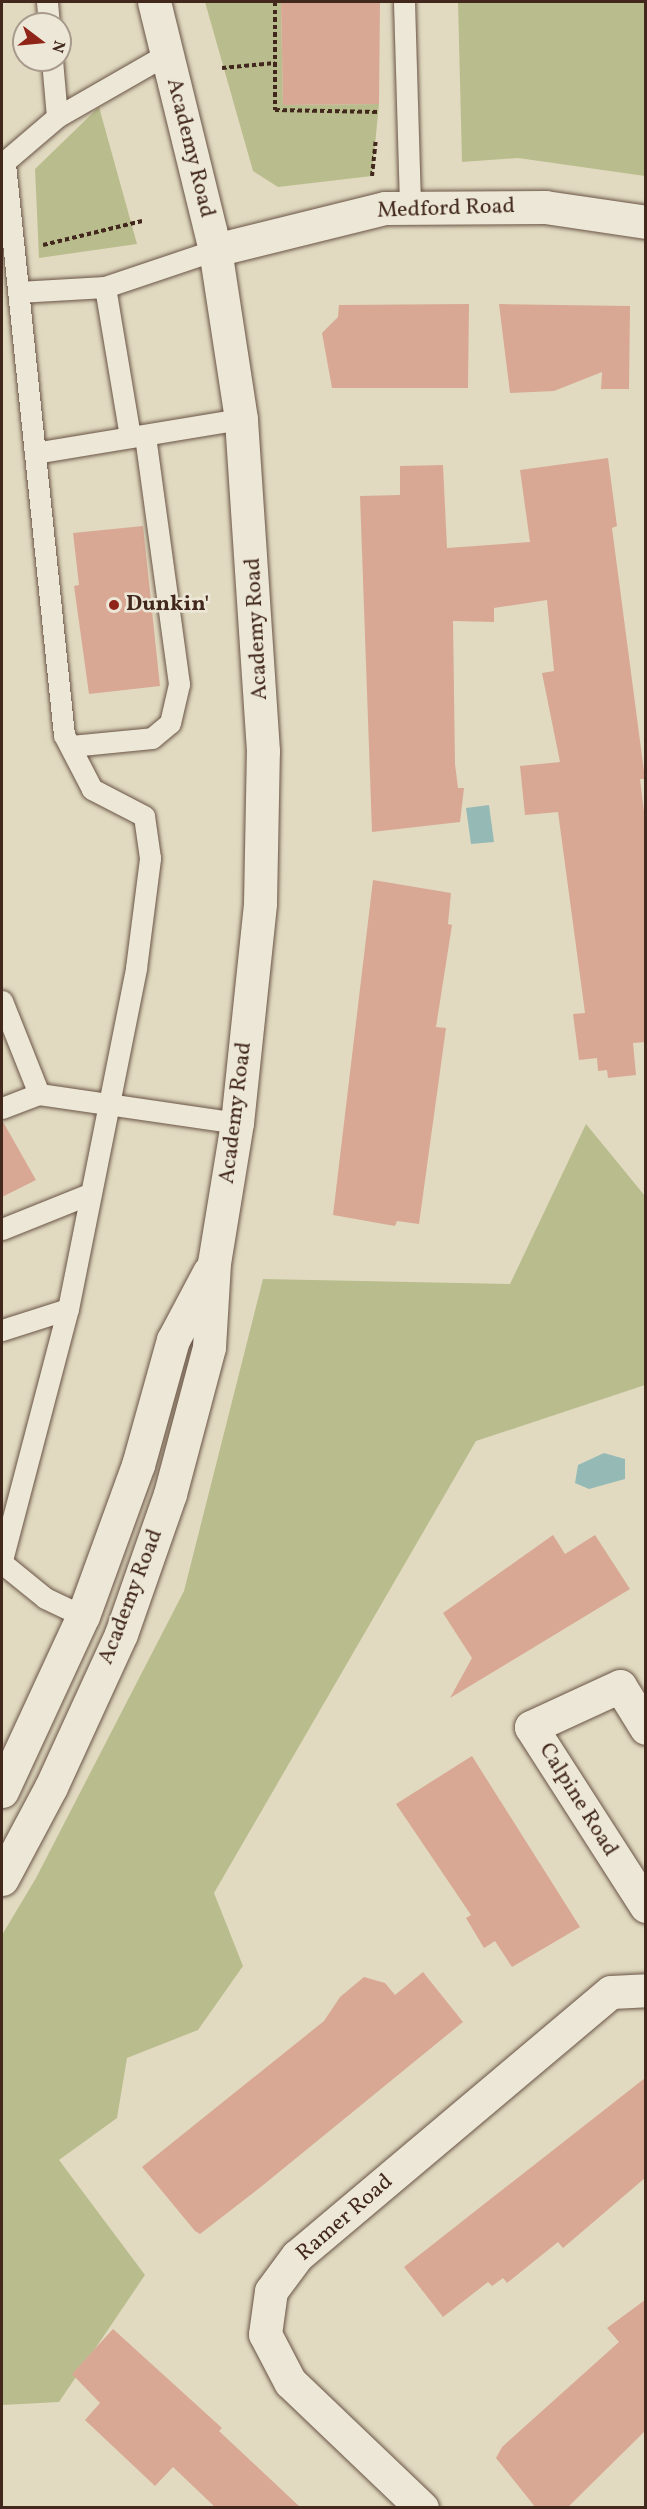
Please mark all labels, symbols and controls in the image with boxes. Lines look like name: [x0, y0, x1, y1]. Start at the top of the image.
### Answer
north arrow: [12, 12, 72, 72]
text: N: [45, 38, 70, 55]
street label: Academy Road: [160, 75, 220, 221]
street label: Medford Road: [377, 193, 515, 225]
street label: Academy Road: [240, 557, 274, 701]
place label: Dunkin': [126, 592, 209, 618]
marker: Dunkin': [107, 598, 121, 612]
street label: Academy Road: [214, 1040, 258, 1186]
street label: Academy Road: [93, 1525, 169, 1669]
street label: Calpine Road: [533, 1738, 623, 1862]
street label: Ramer Road: [291, 2169, 399, 2267]

